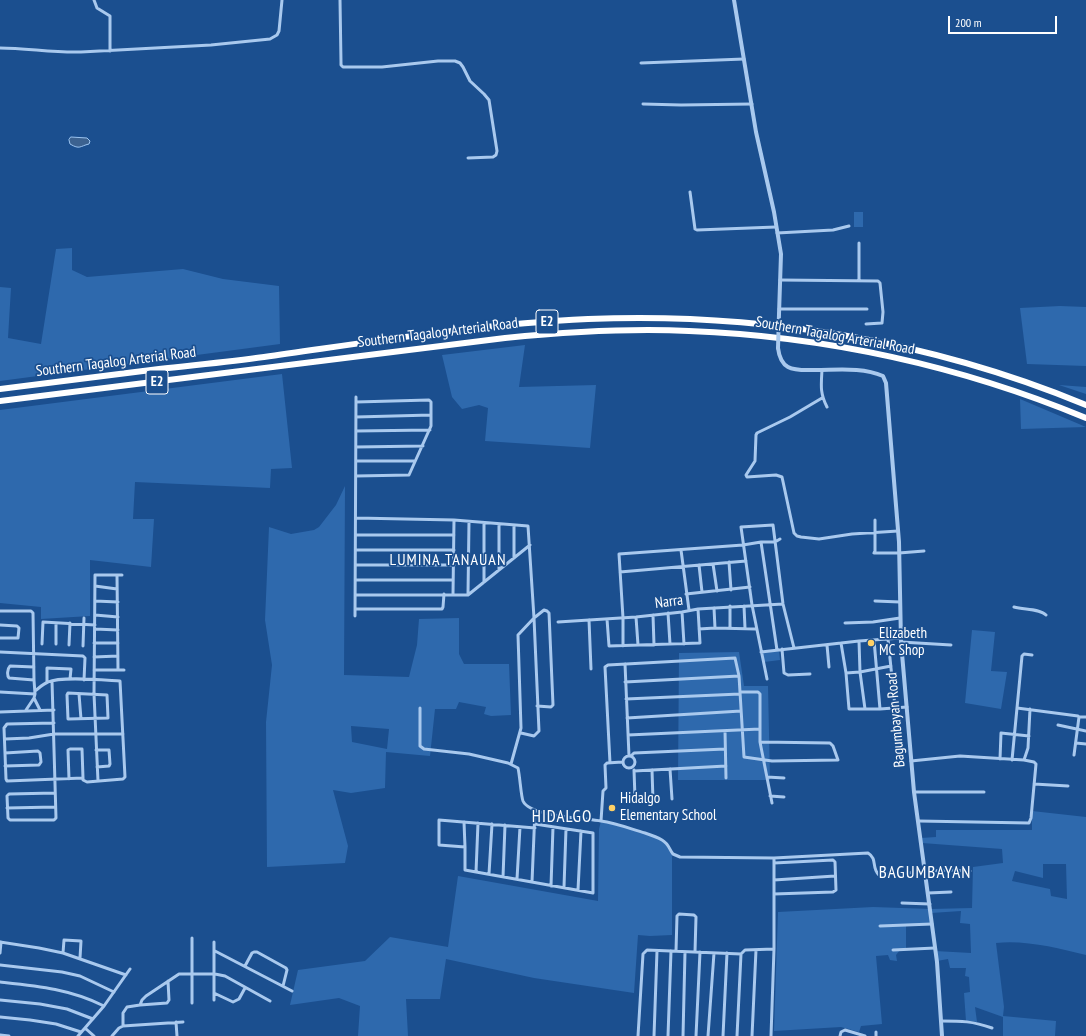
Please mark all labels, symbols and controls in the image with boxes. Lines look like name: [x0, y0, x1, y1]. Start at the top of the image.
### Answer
scale bar: [950, 8, 1059, 34]
text: 200 m: [955, 15, 982, 30]
road number: E2: [536, 310, 558, 334]
street label: Southern Tagalog Arterial Road: [754, 313, 916, 359]
street label: Southern Tagalog Arterial Road: [357, 314, 519, 352]
street label: Southern Tagalog Arterial Road: [35, 343, 197, 381]
road number: E2: [146, 370, 168, 394]
district label: LUMINA TANAUAN: [390, 550, 506, 570]
street label: Narra: [654, 591, 684, 613]
place label: Elizabeth MC Shop: [879, 625, 927, 660]
marker: Elizabeth MC Shop: [866, 638, 876, 648]
street label: Bagumbayan Road: [883, 672, 909, 768]
place label: Hidalgo Elementary School: [620, 790, 717, 825]
marker: Hidalgo Elementary School: [607, 803, 617, 813]
district label: HIDALGO: [532, 807, 592, 827]
district label: BAGUMBAYAN: [879, 863, 971, 883]

